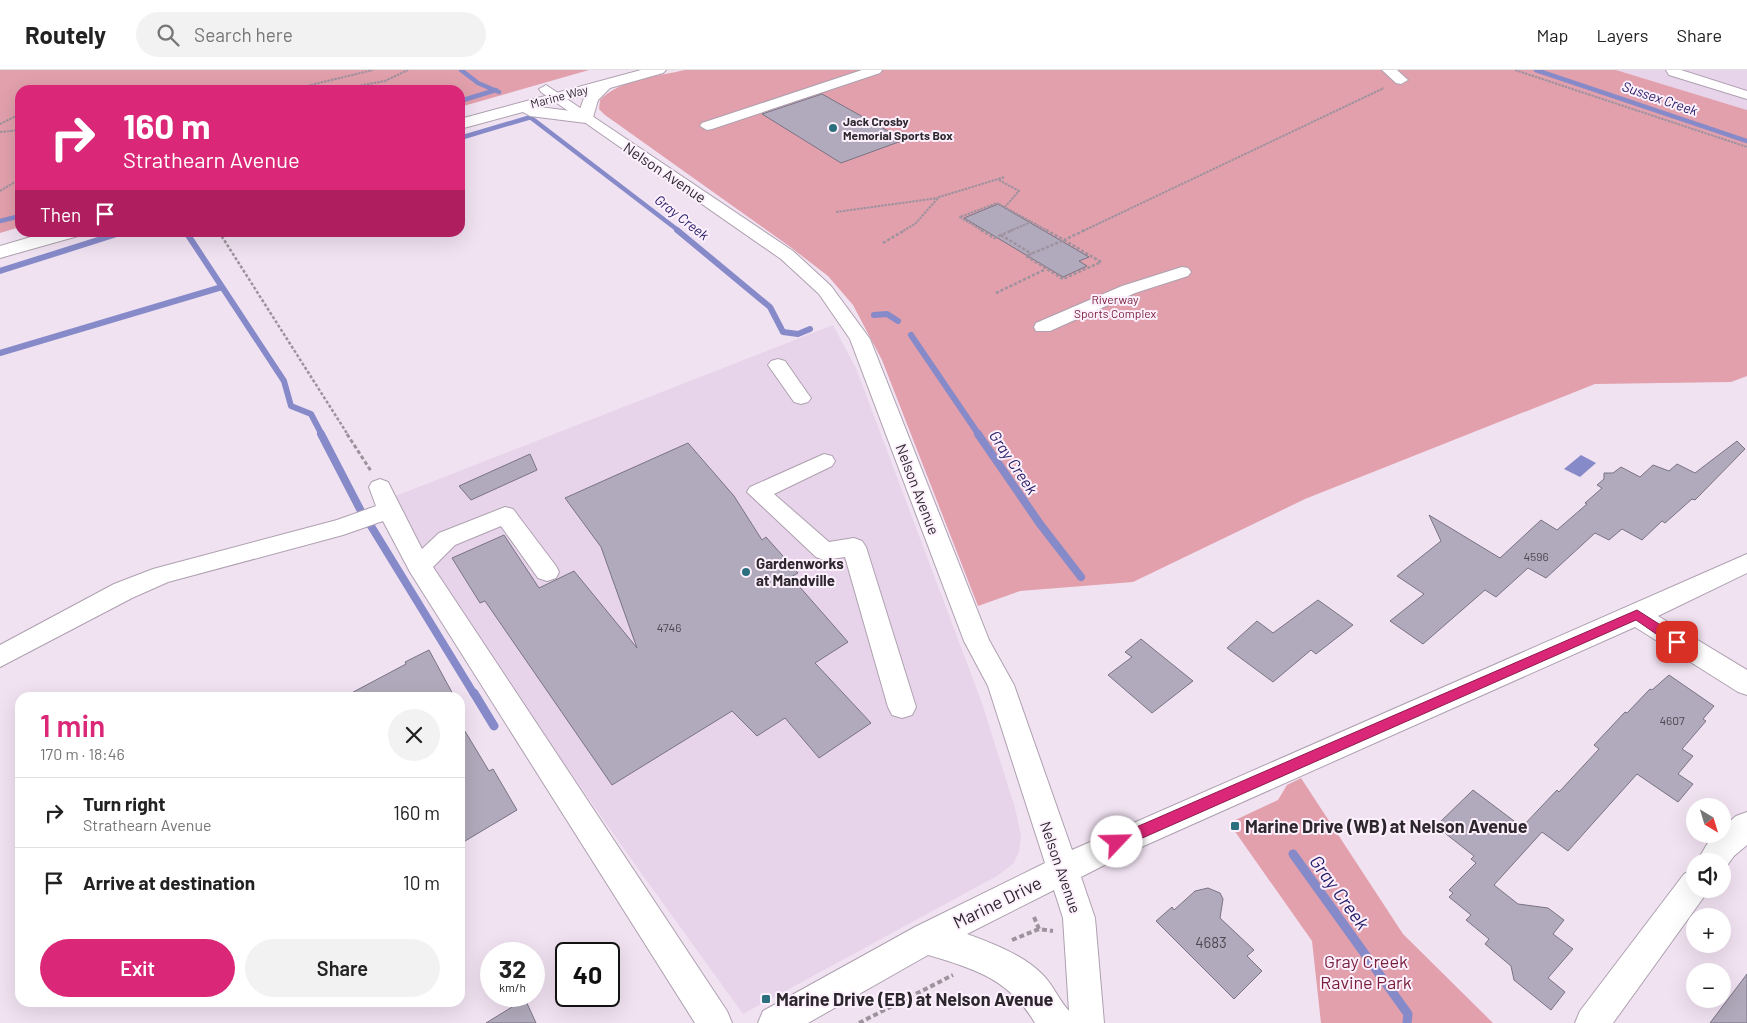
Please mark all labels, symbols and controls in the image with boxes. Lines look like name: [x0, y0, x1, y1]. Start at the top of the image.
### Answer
search box: [136, 12, 486, 57]
text: Routely: [25, 20, 106, 49]
icon: search: [154, 21, 182, 49]
text: Search here: [194, 23, 293, 46]
text: Map: [1536, 24, 1568, 46]
text: Layers: [1596, 24, 1649, 46]
text: Share: [1677, 24, 1722, 46]
water label: Sussex Creek: [1620, 77, 1700, 119]
street label: Marine Way: [529, 81, 590, 110]
text: 160 m: [123, 104, 210, 146]
icon: right: [40, 105, 105, 170]
place label: Jack Crosby Memorial Sports Box: [843, 114, 953, 142]
marker: Jack Crosby Memorial Sports Box: [827, 122, 839, 134]
street label: Nelson Avenue: [620, 138, 710, 206]
text: Strathearn Avenue: [123, 146, 300, 172]
water label: Gray Creek: [652, 191, 713, 243]
icon: arrive: [91, 200, 119, 228]
text: Then: [40, 203, 81, 226]
park label: Riverway Sports Complex: [1074, 292, 1156, 320]
water label: Gray Creek: [986, 426, 1042, 498]
street label: Nelson Avenue: [892, 441, 944, 537]
house number: 4596: [1523, 549, 1549, 563]
place label: Gardenworks at Mandville: [756, 554, 844, 589]
marker: Gardenworks at Mandville: [740, 566, 752, 578]
house number: 4746: [657, 620, 681, 634]
pin: [1656, 621, 1698, 663]
icon: arrive: [1663, 628, 1691, 656]
text: 1 min: [40, 707, 105, 743]
button: close: [388, 709, 440, 761]
house number: 4607: [1659, 713, 1685, 727]
text: 170 m · 18:46: [40, 744, 125, 763]
text: Turn right: [83, 792, 165, 815]
north arrow: [1686, 798, 1731, 842]
map controls: [1686, 798, 1731, 1008]
icon: right: [40, 799, 68, 827]
text: 160 m: [393, 801, 440, 824]
text: Strathearn Avenue: [83, 815, 212, 834]
position arrow: [1090, 815, 1142, 867]
place label: Marine Drive (WB) at Nelson Avenue: [1245, 815, 1528, 837]
street label: Nelson Avenue: [1037, 819, 1085, 915]
marker: Marine Drive (WB) at Nelson Avenue: [1229, 820, 1241, 832]
water label: Gray Creek: [1305, 850, 1375, 934]
button: sound: [1686, 853, 1731, 898]
icon: arrive: [40, 869, 68, 897]
text: Arrive at destination: [83, 871, 255, 894]
text: 10 m: [403, 871, 440, 894]
street label: Marine Drive: [949, 871, 1045, 933]
button: +: [1686, 908, 1731, 953]
house number: 4683: [1195, 933, 1227, 951]
button: Exit: [40, 939, 235, 997]
button: Share: [245, 939, 440, 997]
speed limit sign: 40: [555, 942, 620, 1007]
park label: Gray Creek Ravine Park: [1320, 950, 1412, 993]
text: 32: [499, 953, 526, 983]
button: −: [1686, 963, 1731, 1008]
text: km/h: [499, 980, 526, 994]
place label: Marine Drive (EB) at Nelson Avenue: [776, 988, 1053, 1010]
marker: Marine Drive (EB) at Nelson Avenue: [760, 993, 772, 1005]

